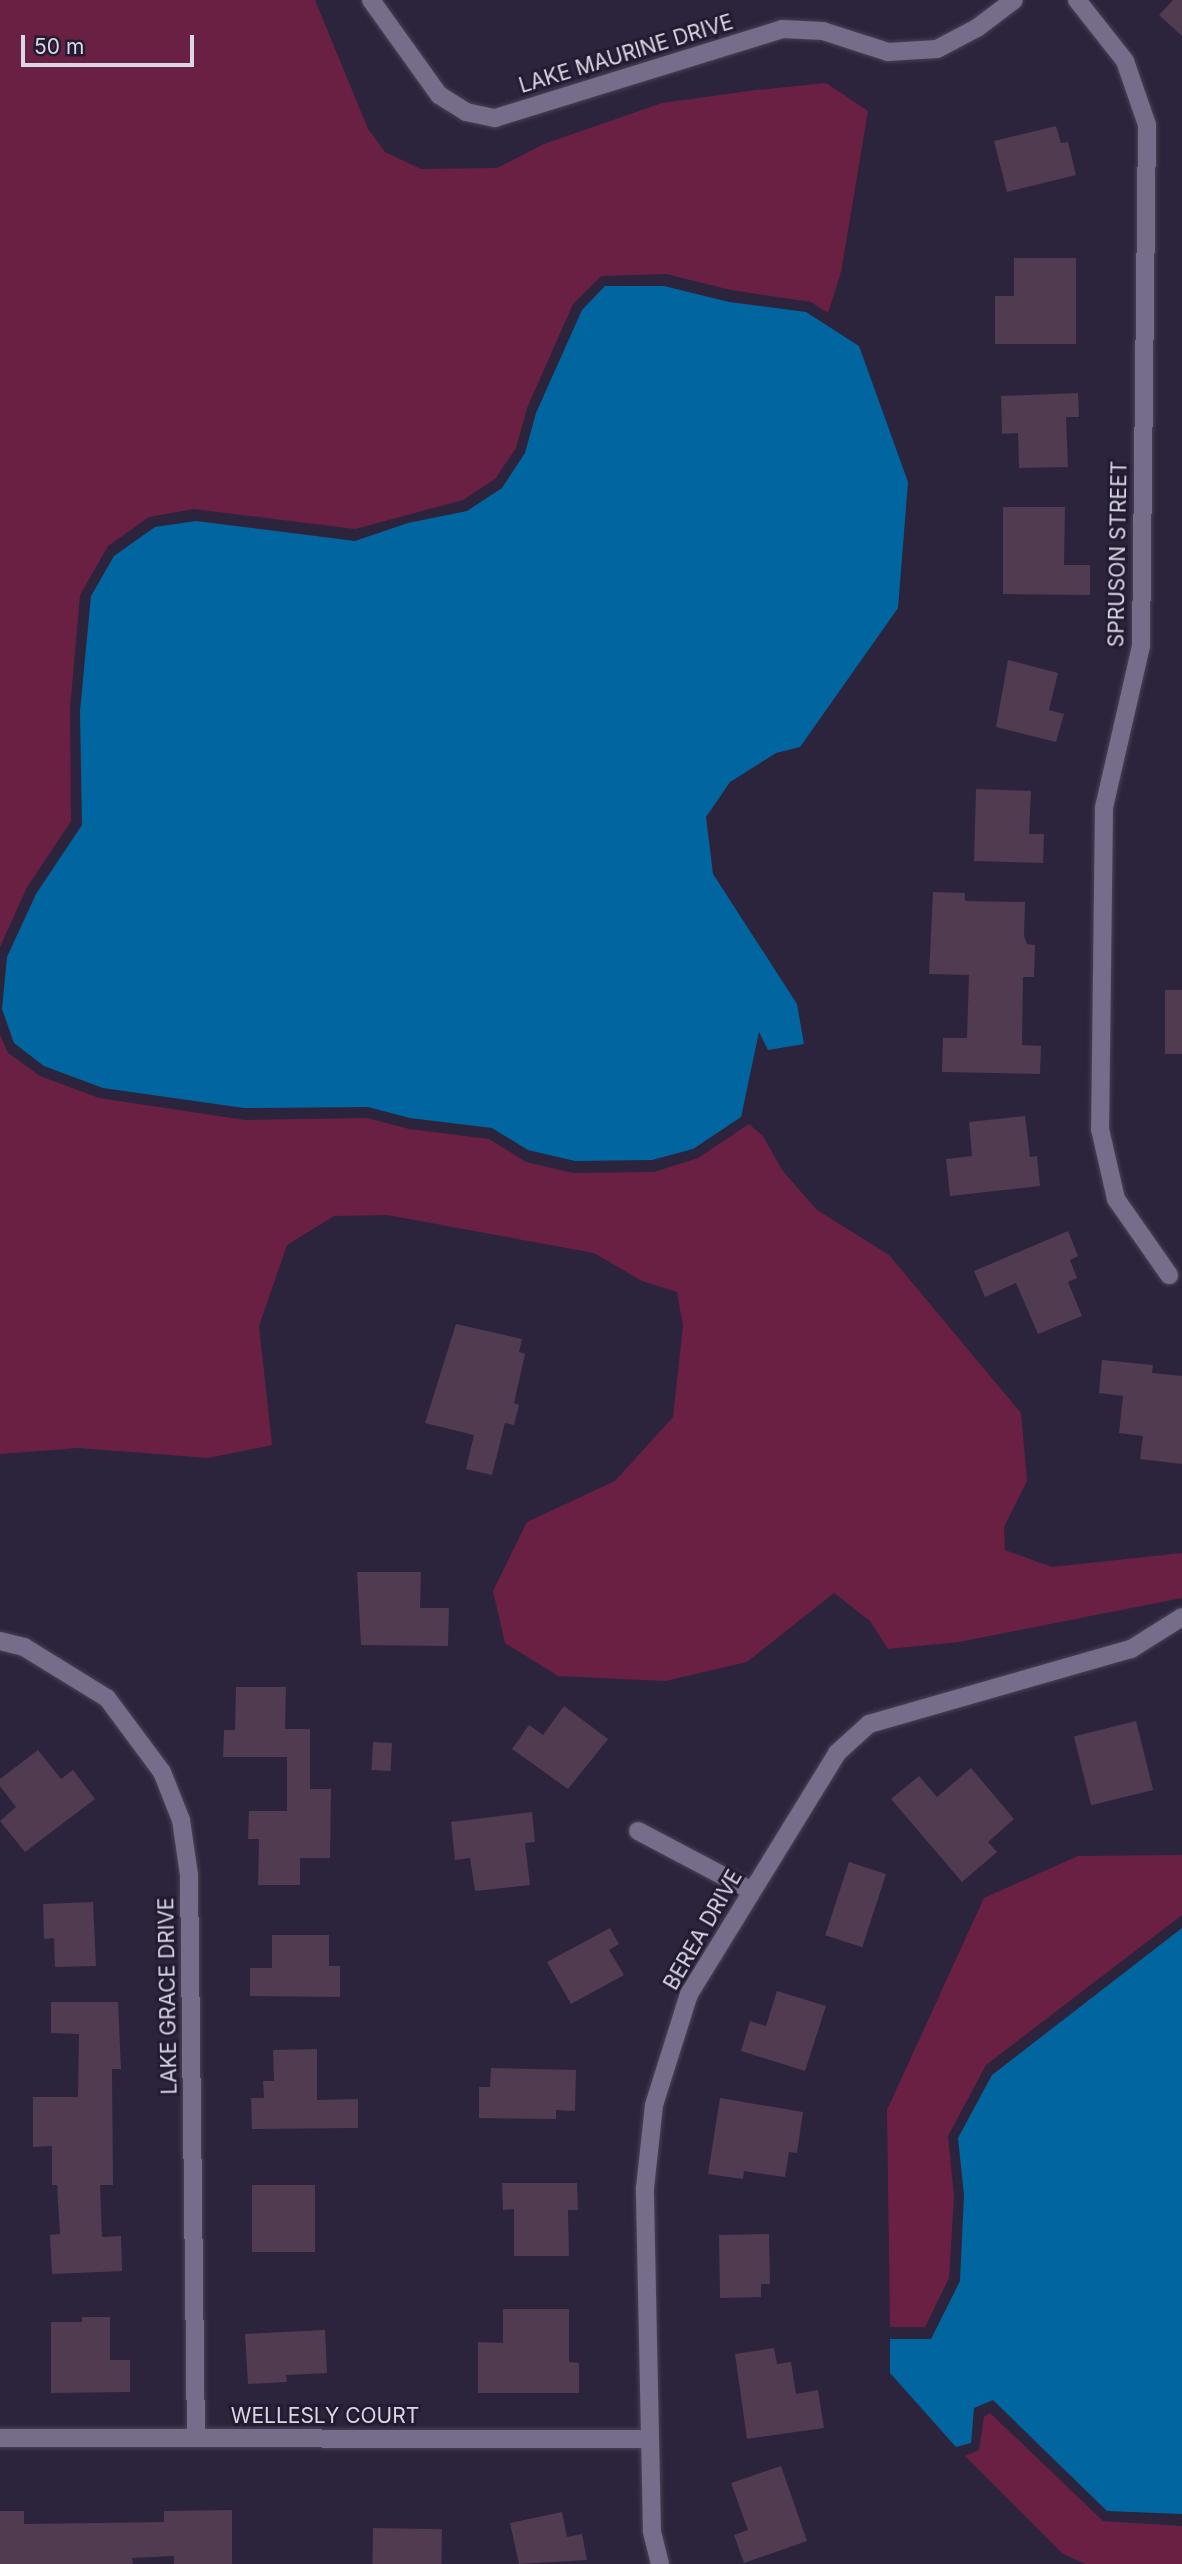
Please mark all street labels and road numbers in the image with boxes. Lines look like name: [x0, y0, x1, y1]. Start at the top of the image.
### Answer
street label: LAKE MAURINE DRIVE: [516, 9, 736, 99]
street label: SPRUSON STREET: [1104, 460, 1132, 648]
street label: BEREA DRIVE: [659, 1866, 747, 1994]
street label: LAKE GRACE DRIVE: [154, 1897, 182, 2095]
street label: WELLESLY COURT: [231, 2403, 419, 2429]

